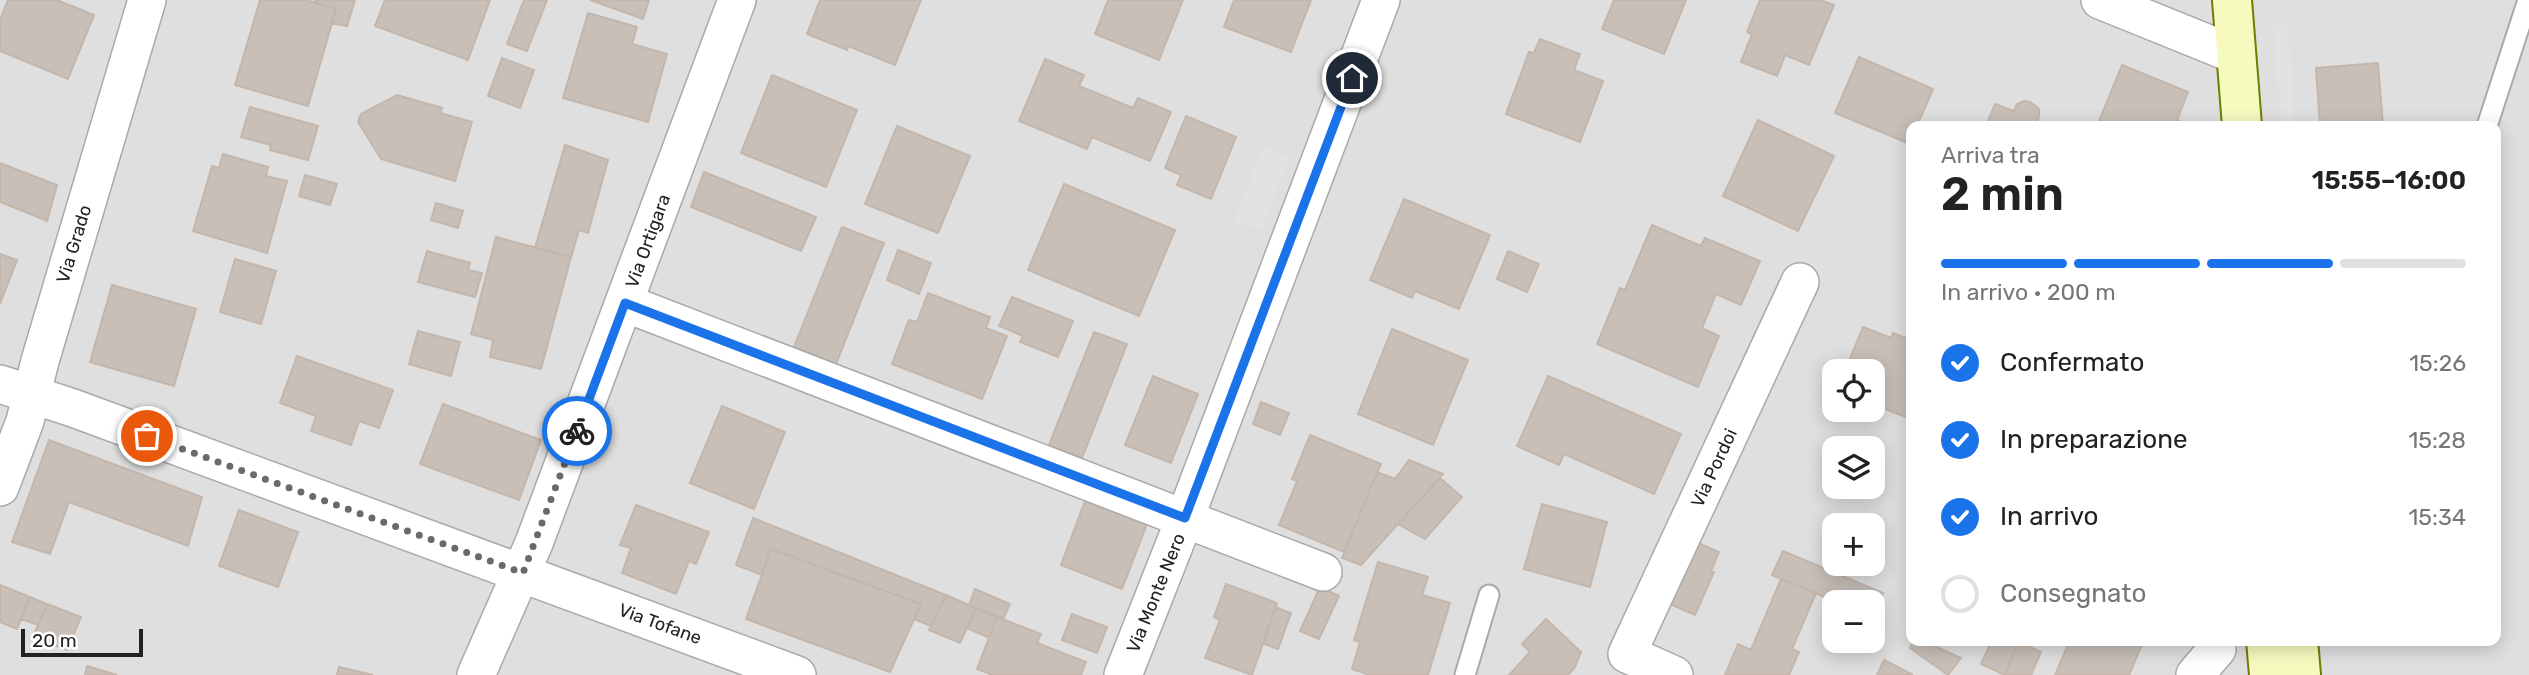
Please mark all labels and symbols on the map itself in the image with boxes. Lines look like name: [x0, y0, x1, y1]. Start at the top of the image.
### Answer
pin: [1322, 48, 1382, 108]
street label: Via Ortigara: [621, 191, 675, 291]
street label: Via Grado: [52, 202, 96, 286]
courier: [542, 396, 612, 466]
pin: [117, 406, 177, 466]
street label: Via Pordoi: [1686, 425, 1742, 511]
street label: Via Monte Nero: [1122, 530, 1190, 656]
street label: Via Tofane: [616, 599, 704, 649]
scale bar: [21, 626, 144, 658]

